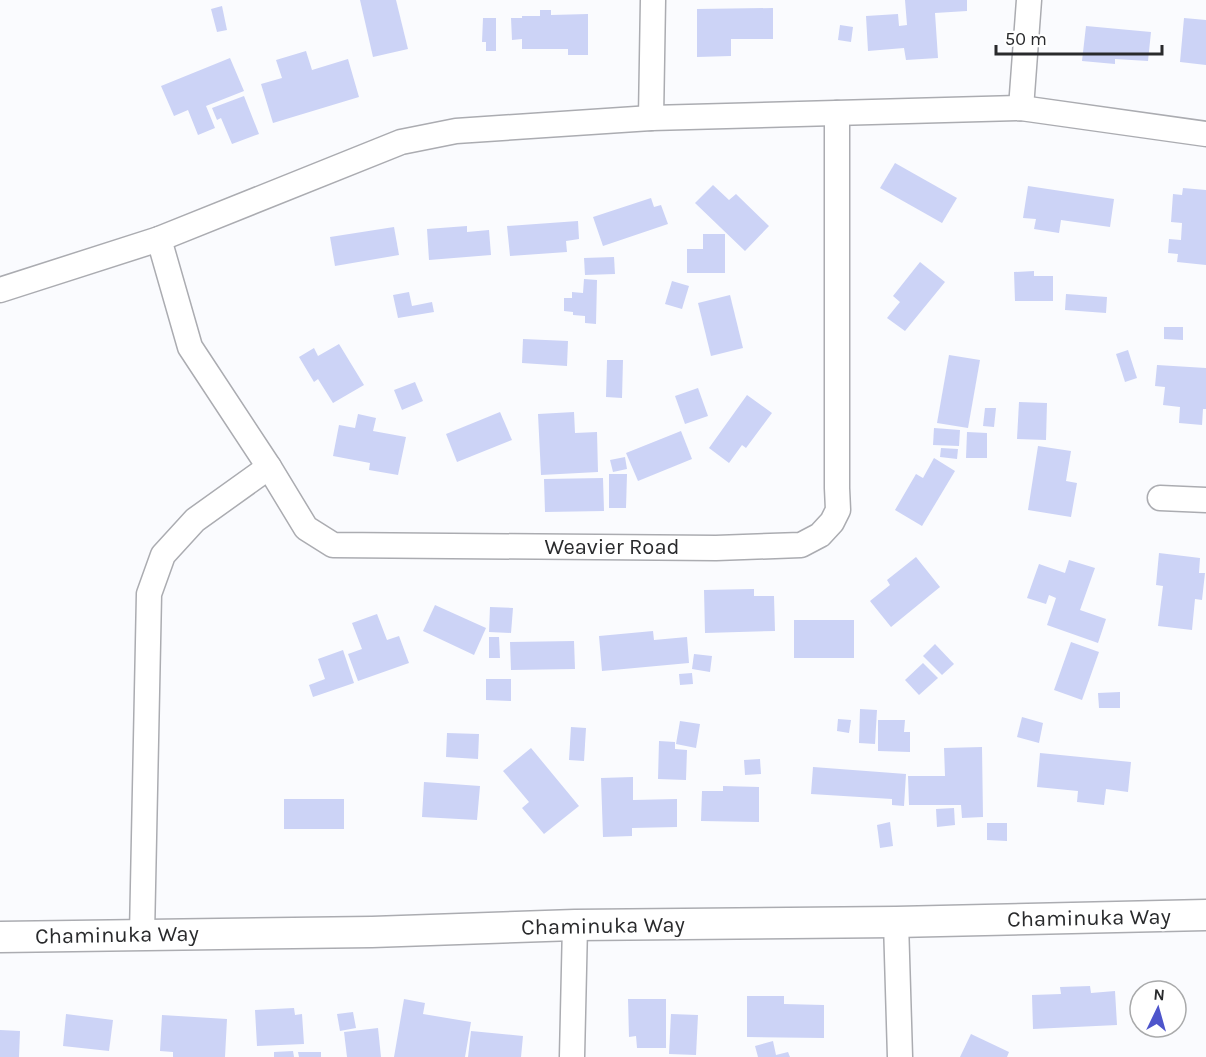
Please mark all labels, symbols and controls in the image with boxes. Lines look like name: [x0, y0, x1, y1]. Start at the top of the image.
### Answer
scale bar: [996, 18, 1162, 56]
text: 50 m: [1005, 28, 1047, 50]
street label: Weavier Road: [544, 534, 680, 560]
street label: Chaminuka Way: [1007, 904, 1171, 932]
street label: Chaminuka Way: [521, 912, 685, 940]
street label: Chaminuka Way: [35, 921, 199, 949]
north arrow: [1128, 979, 1188, 1039]
text: N: [1153, 985, 1166, 1005]

